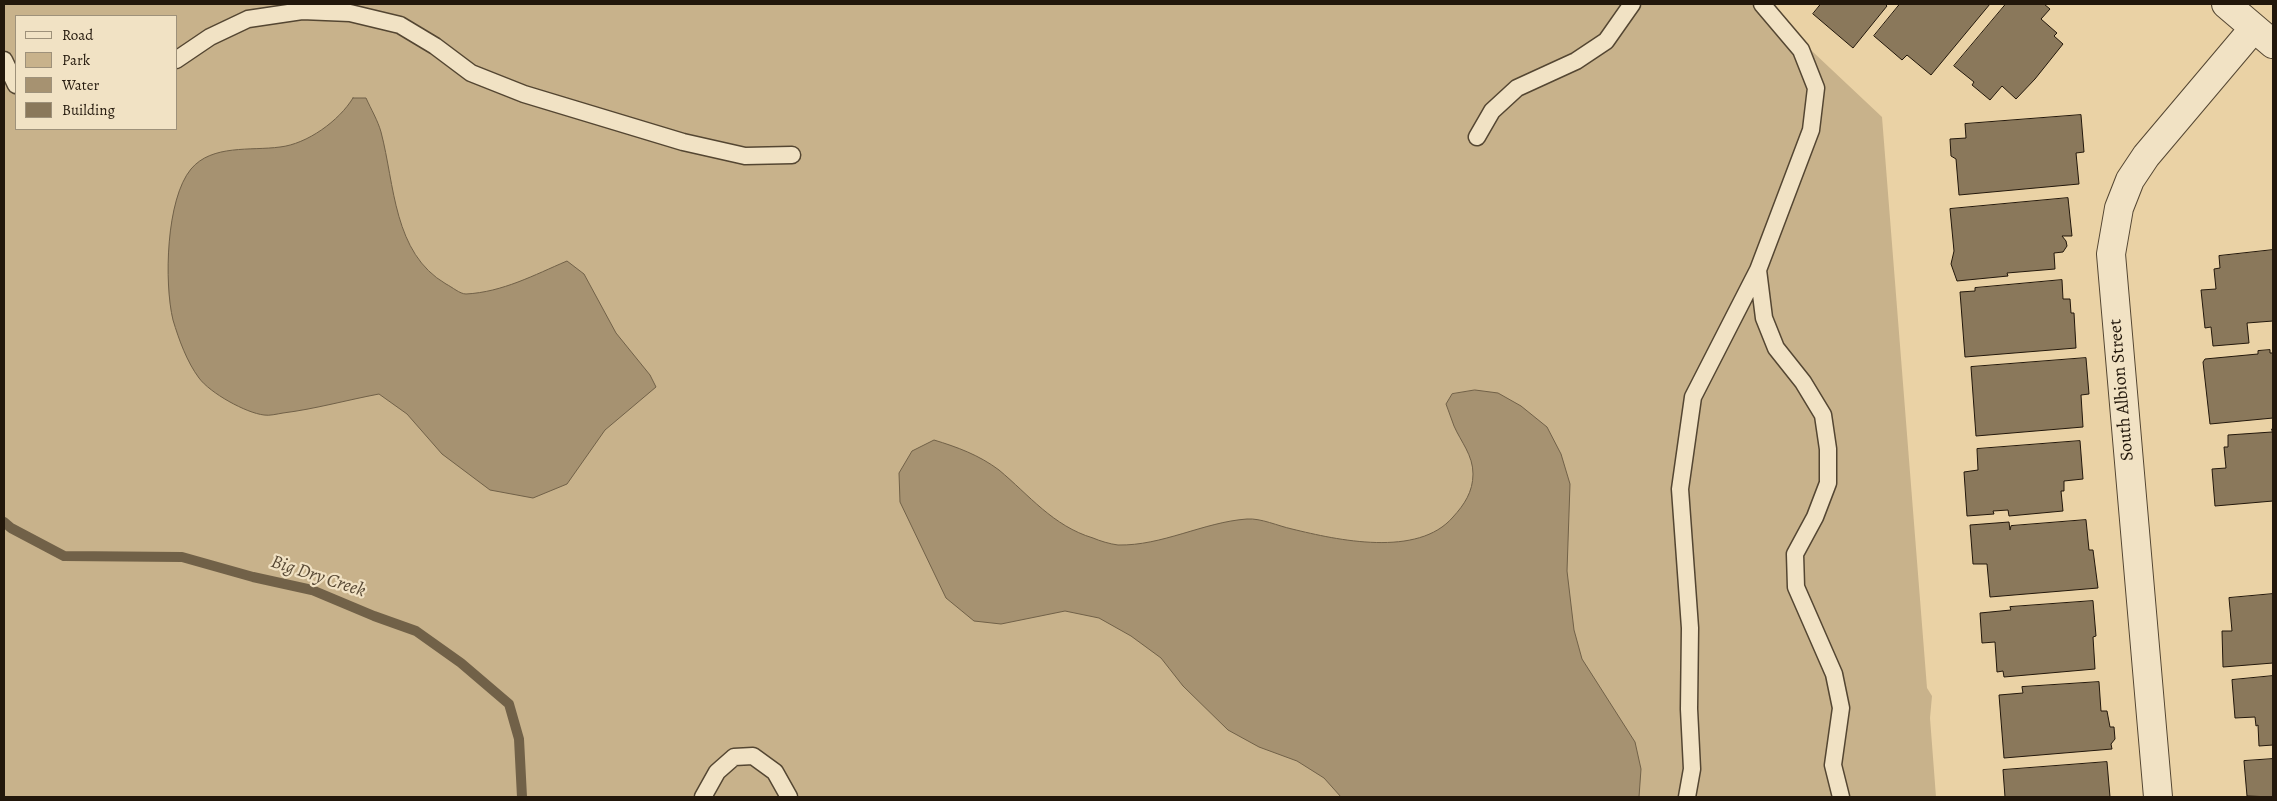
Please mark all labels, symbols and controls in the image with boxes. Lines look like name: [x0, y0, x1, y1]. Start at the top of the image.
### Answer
legend: [15, 15, 178, 130]
text: Road: [62, 25, 93, 45]
text: Park: [62, 50, 90, 70]
text: Water: [62, 75, 99, 95]
text: Building: [62, 100, 115, 120]
street label: South Albion Street: [2105, 318, 2139, 462]
water label: Big Dry Creek: [268, 551, 368, 603]

